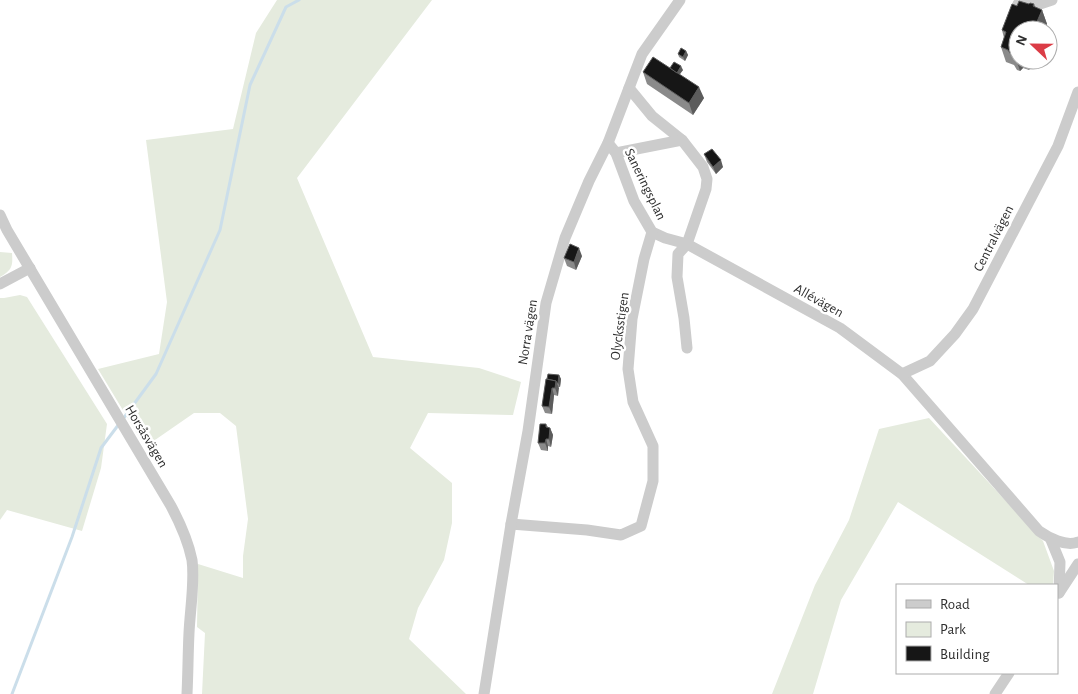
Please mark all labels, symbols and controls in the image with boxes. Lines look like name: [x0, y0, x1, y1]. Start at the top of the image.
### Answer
north arrow: [1008, 20, 1058, 70]
text: N: [1014, 33, 1030, 48]
street label: Saneringsplan: [622, 146, 668, 222]
street label: Centralvägen: [971, 203, 1016, 274]
street label: Allévägen: [791, 282, 846, 320]
street label: Olycksstigen: [608, 291, 632, 361]
street label: Norra vägen: [516, 298, 540, 366]
street label: Horsåsvägen: [122, 403, 170, 470]
legend: [896, 584, 1058, 674]
text: Road: [940, 597, 970, 612]
text: Park: [940, 622, 966, 637]
text: Building: [940, 647, 990, 662]

